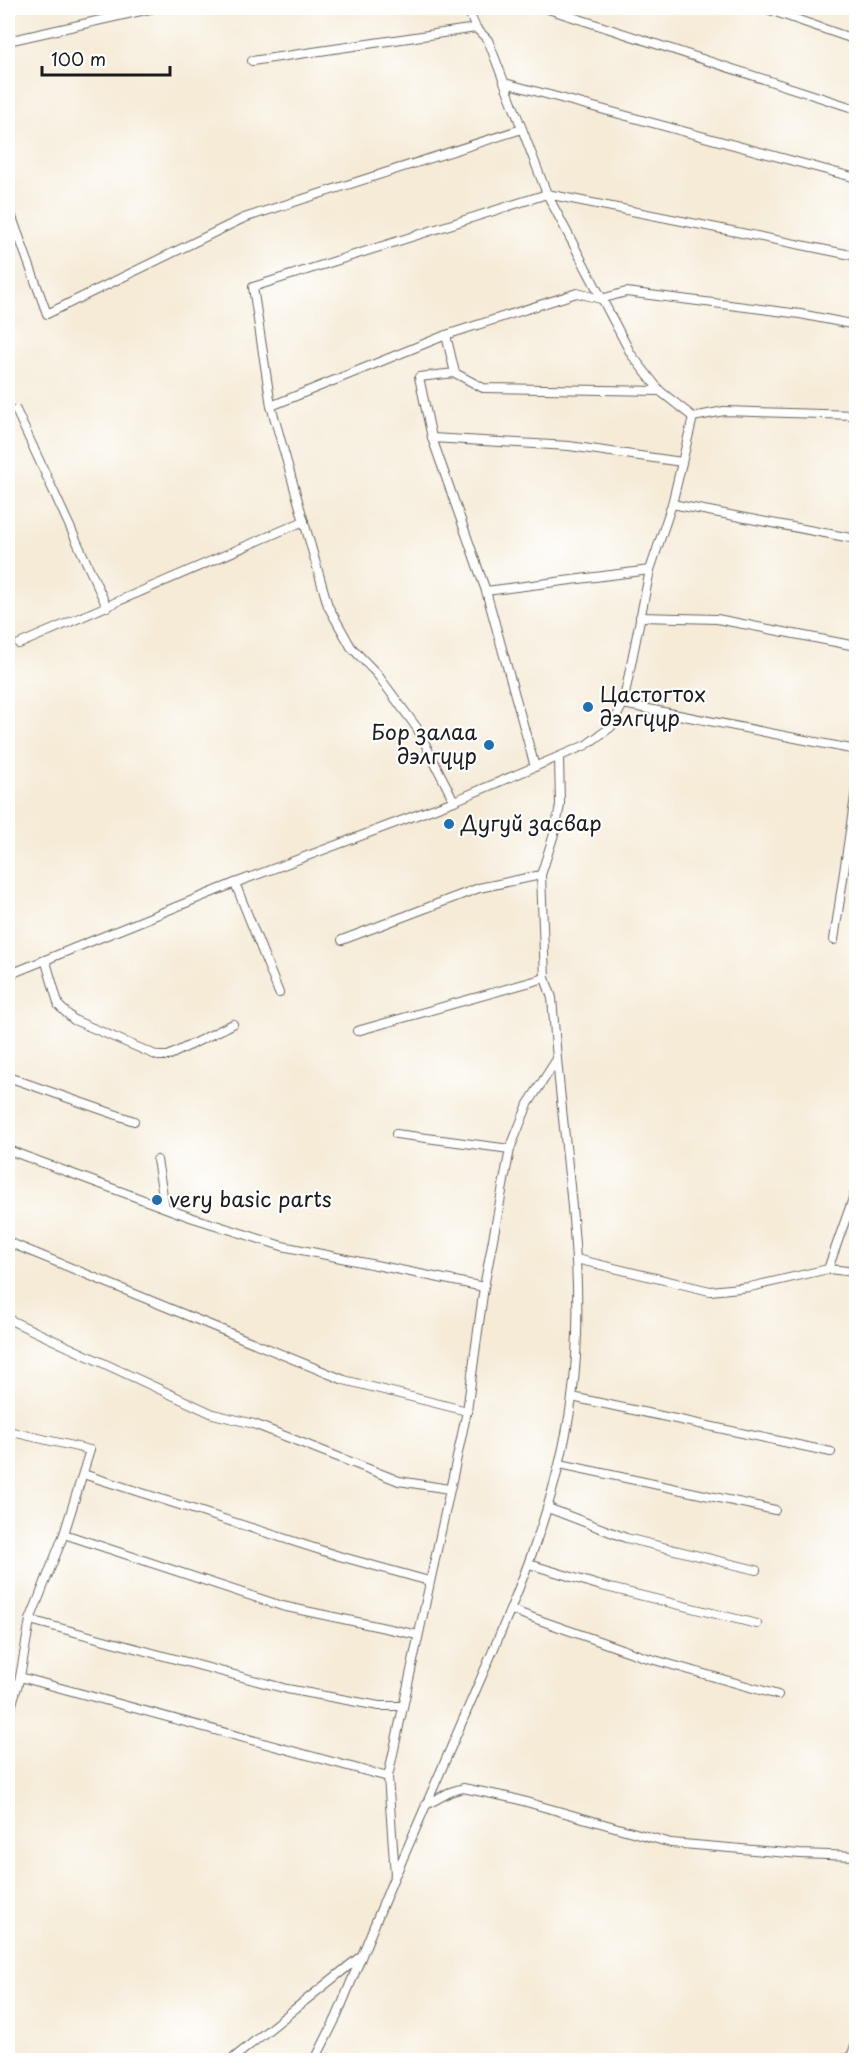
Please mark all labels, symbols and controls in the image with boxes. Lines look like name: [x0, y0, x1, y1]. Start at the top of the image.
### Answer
scale bar: [42, 39, 170, 77]
text: 100 m: [51, 45, 106, 72]
place label: Цастогтох дэлгүүр: [600, 677, 706, 733]
marker: Цастогтох дэлгүүр: [581, 700, 595, 714]
place label: Бор залаа дэлгүүр: [371, 715, 477, 771]
marker: Бор залаа дэлгүүр: [482, 738, 496, 752]
place label: Дугуй засвар: [460, 806, 602, 838]
marker: Дугуй засвар: [442, 817, 456, 831]
place label: very basic parts: [169, 1182, 332, 1214]
marker: very basic parts: [150, 1193, 164, 1207]

